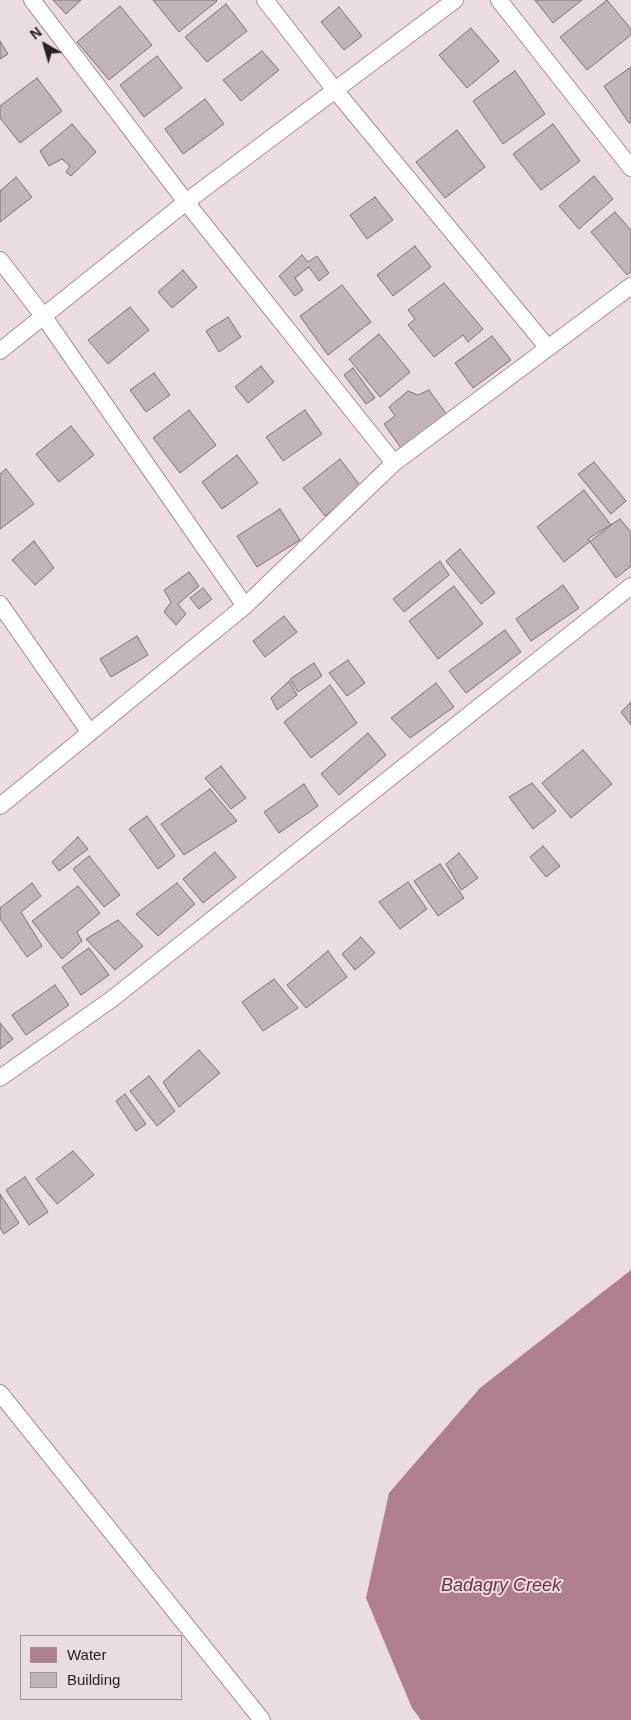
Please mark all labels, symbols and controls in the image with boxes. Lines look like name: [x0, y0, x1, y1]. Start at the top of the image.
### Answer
north arrow: [20, 20, 70, 70]
text: N: [27, 24, 45, 43]
water label: Badagry Creek: [441, 1575, 561, 1597]
legend: [20, 1635, 182, 1700]
text: Water: [67, 1646, 106, 1663]
text: Building: [67, 1671, 120, 1688]

